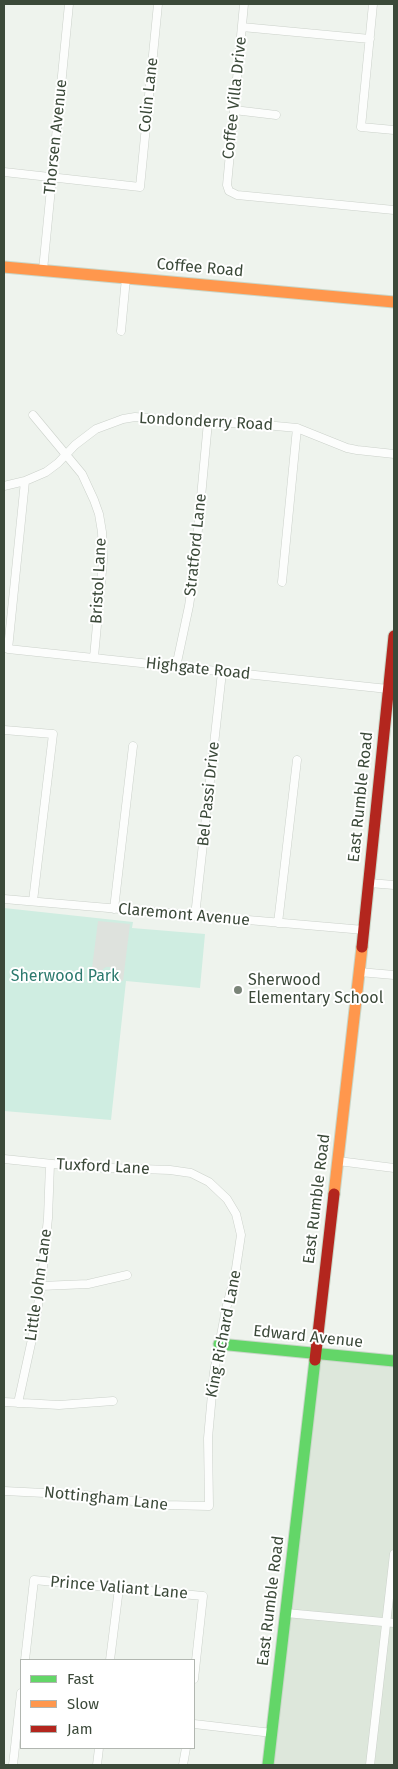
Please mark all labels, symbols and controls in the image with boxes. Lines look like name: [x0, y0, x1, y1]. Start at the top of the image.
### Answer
street label: Coffee Villa Drive: [219, 36, 251, 160]
street label: Colin Lane: [136, 56, 162, 134]
street label: Thorsen Avenue: [40, 78, 72, 196]
street label: Coffee Road: [156, 255, 244, 281]
street label: Londonderry Road: [138, 409, 274, 435]
street label: Stratford Lane: [181, 493, 211, 597]
street label: Bristol Lane: [87, 537, 111, 625]
street label: Highgate Road: [145, 654, 251, 684]
street label: East Rumble Road: [345, 731, 377, 863]
street label: Bel Passi Drive: [194, 741, 224, 847]
street label: Claremont Avenue: [117, 900, 251, 930]
park label: Sherwood Park: [11, 967, 119, 987]
place label: Sherwood Elementary School: [248, 971, 383, 1009]
marker: Sherwood Elementary School: [232, 984, 244, 996]
street label: East Rumble Road: [299, 1133, 335, 1265]
street label: Tuxford Lane: [56, 1155, 150, 1179]
street label: Little John Lane: [22, 1228, 56, 1342]
street label: King Richard Lane: [202, 1268, 246, 1400]
street label: Edward Avenue: [252, 1322, 364, 1352]
street label: Nottingham Lane: [43, 1483, 169, 1515]
street label: East Rumble Road: [253, 1535, 289, 1667]
street label: Prince Valiant Lane: [49, 1572, 189, 1604]
legend: [20, 1659, 195, 1749]
text: Fast: [67, 1670, 94, 1688]
text: Slow: [67, 1695, 99, 1713]
text: Jam: [67, 1720, 93, 1738]

